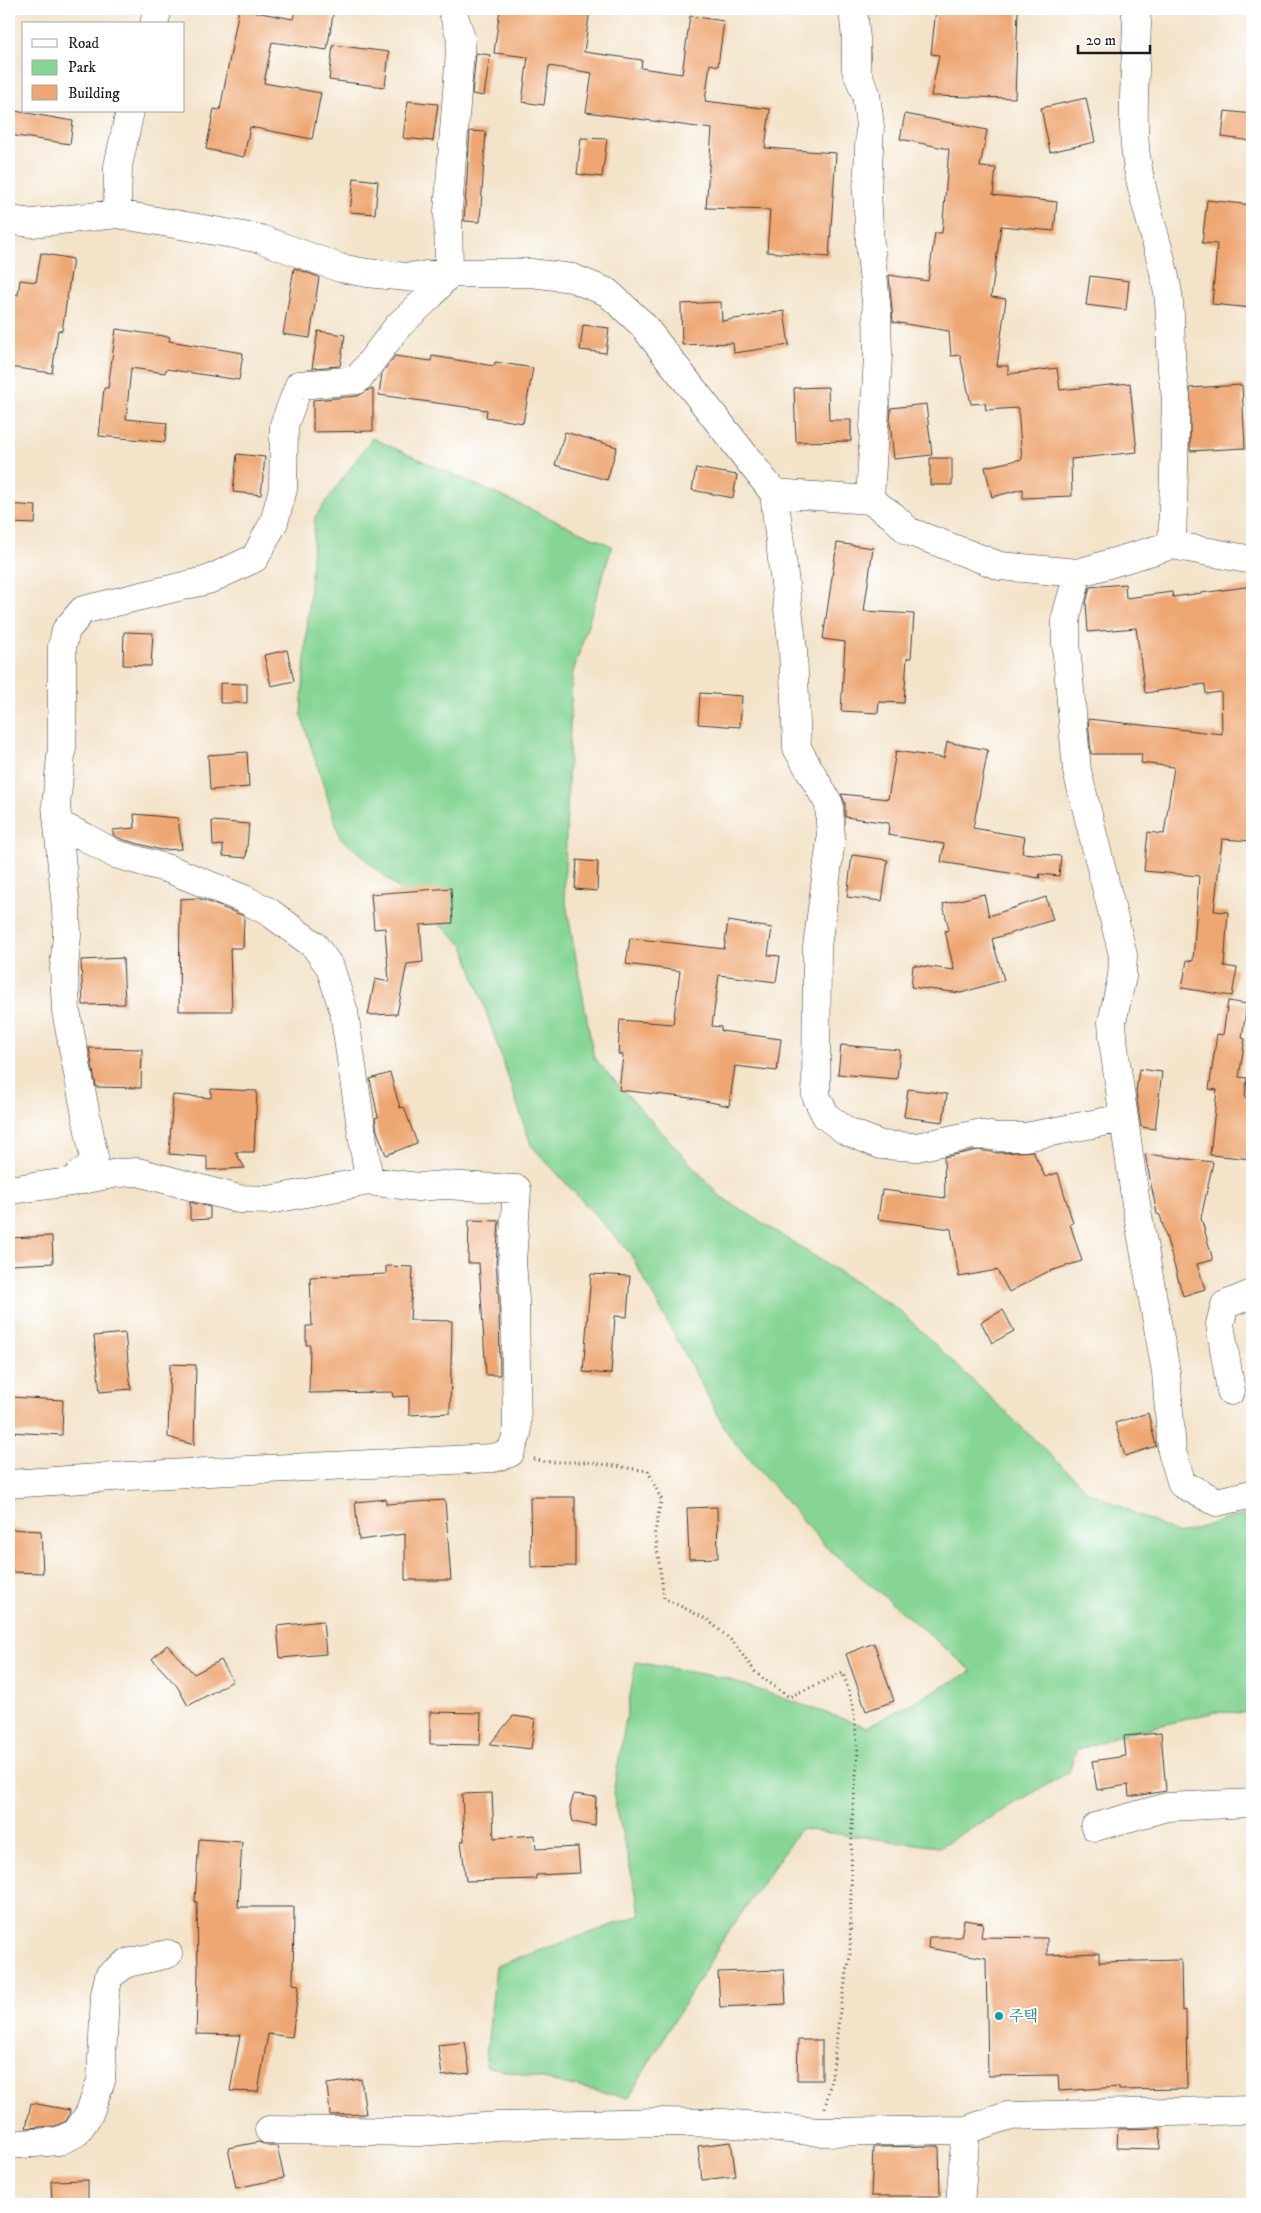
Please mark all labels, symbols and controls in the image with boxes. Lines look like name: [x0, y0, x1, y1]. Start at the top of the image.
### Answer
legend: [22, 22, 185, 112]
scale bar: [1078, 22, 1151, 54]
text: 20 m: [1086, 31, 1116, 50]
text: Road: [68, 34, 100, 53]
text: Park: [68, 58, 97, 77]
text: Building: [68, 84, 120, 103]
place label: 주택: [1009, 2007, 1038, 2026]
marker: 주택: [993, 2010, 1005, 2022]

